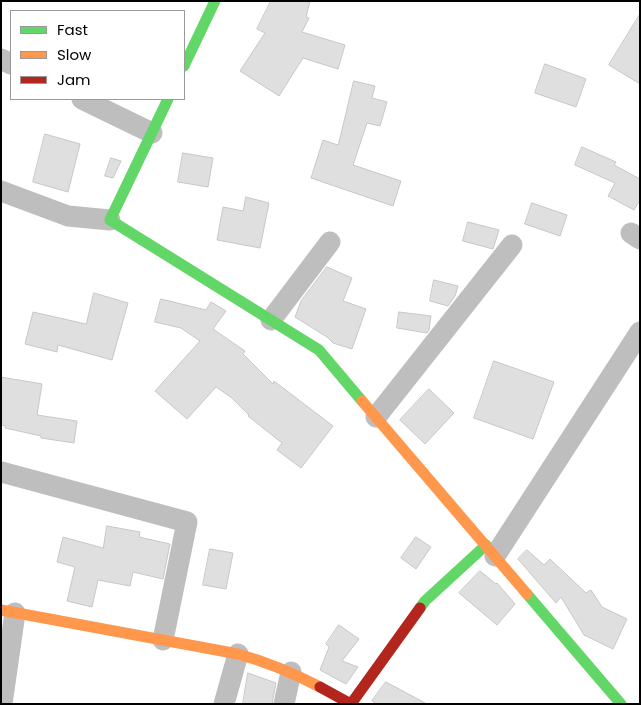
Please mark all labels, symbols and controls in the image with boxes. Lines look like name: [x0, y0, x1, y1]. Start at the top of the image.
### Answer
legend: [10, 10, 185, 100]
text: Fast: [57, 19, 88, 40]
text: Slow: [57, 44, 91, 65]
text: Jam: [57, 69, 91, 90]

